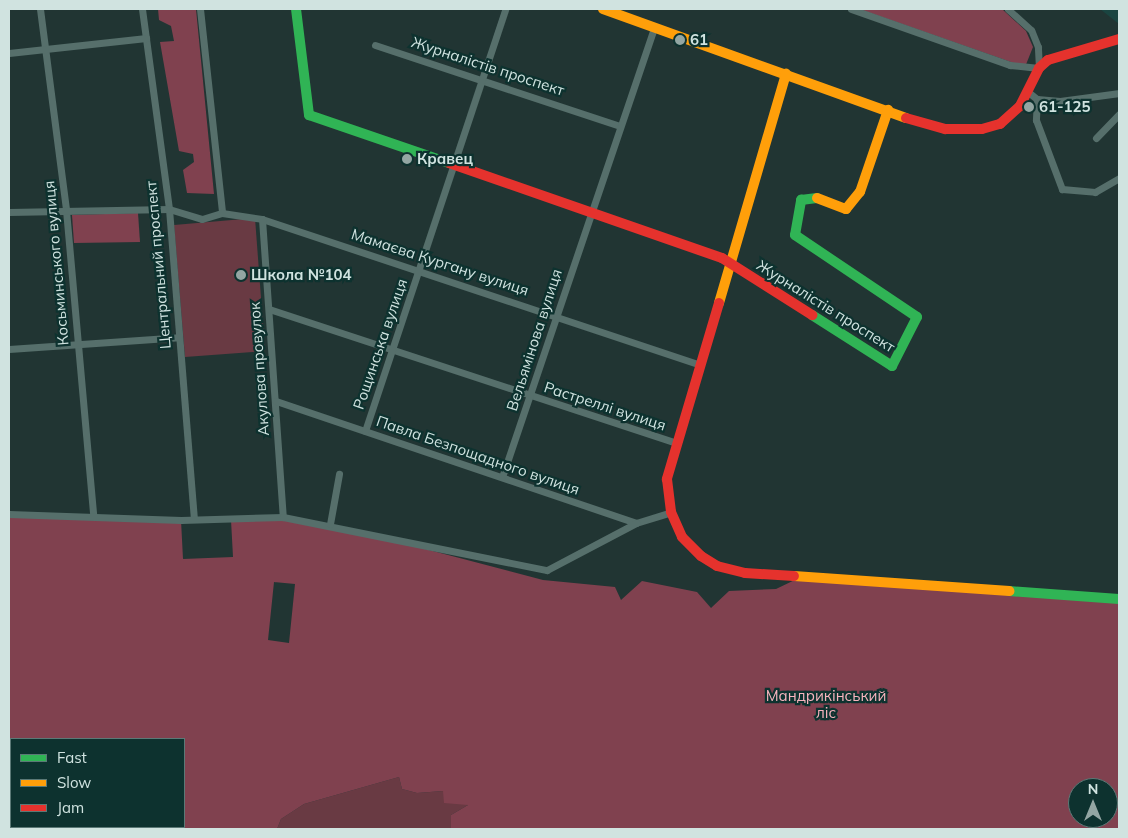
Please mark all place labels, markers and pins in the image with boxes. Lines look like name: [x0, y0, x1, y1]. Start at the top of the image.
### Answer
place label: 61: [690, 31, 708, 49]
marker: 61: [674, 34, 686, 46]
place label: 61-125: [1039, 98, 1091, 116]
marker: 61-125: [1023, 101, 1035, 113]
place label: Кравец: [417, 150, 473, 168]
marker: Кравец: [401, 153, 413, 165]
place label: Школа №104: [251, 266, 351, 284]
marker: Школа №104: [235, 269, 247, 281]

